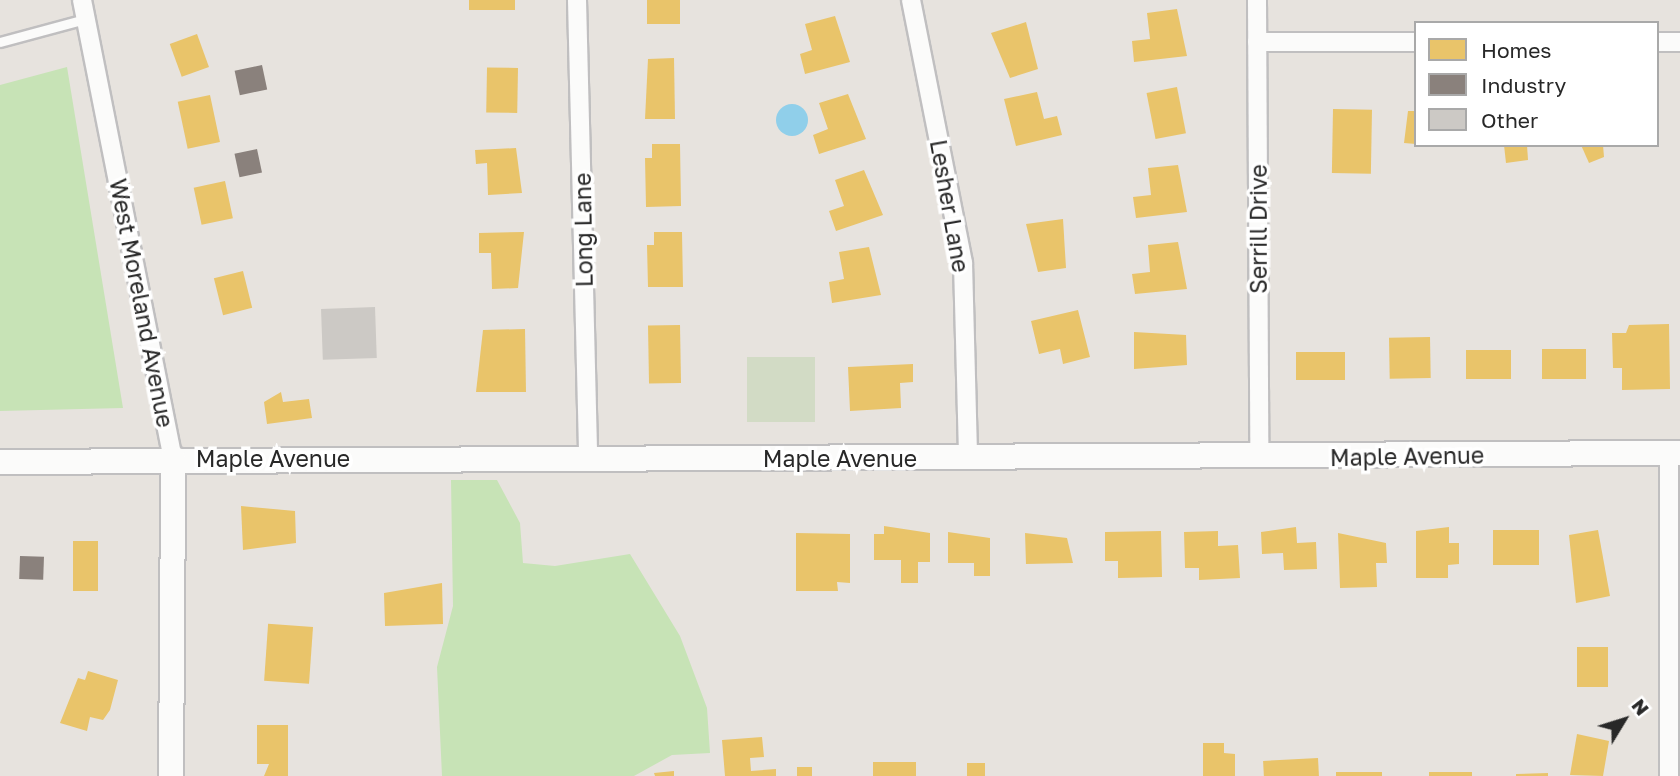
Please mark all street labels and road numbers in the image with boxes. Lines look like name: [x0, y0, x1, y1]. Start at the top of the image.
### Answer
street label: Lesher Lane: [925, 137, 975, 275]
street label: Serrill Drive: [1244, 164, 1272, 294]
street label: Long Lane: [568, 172, 598, 288]
street label: West Moreland Avenue: [104, 176, 180, 430]
street label: Maple Avenue: [1330, 441, 1484, 471]
street label: Maple Avenue: [196, 444, 350, 472]
street label: Maple Avenue: [763, 444, 917, 472]

